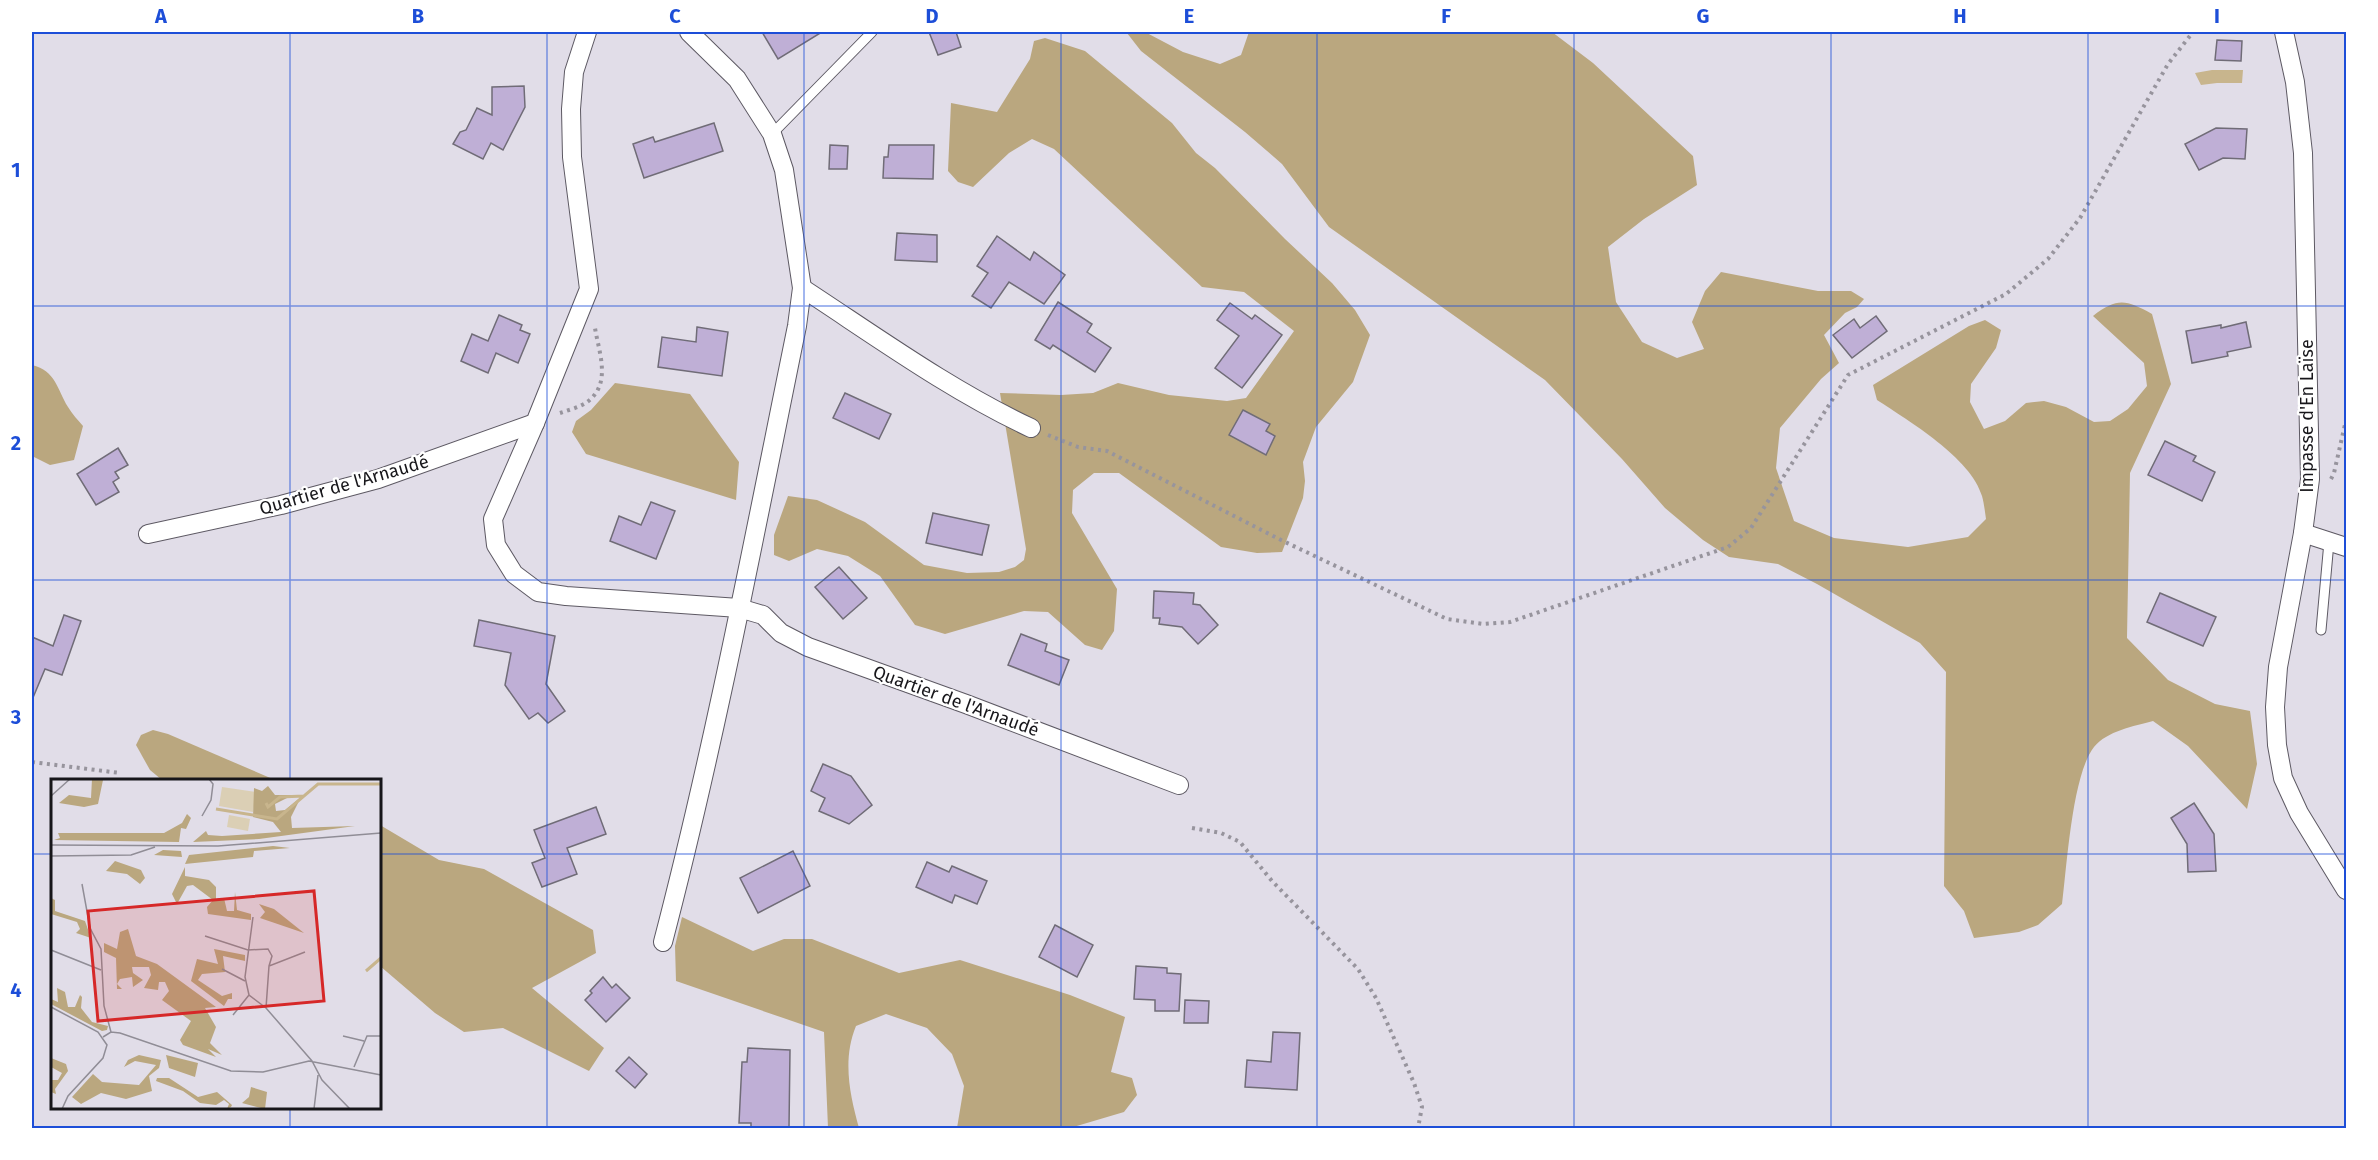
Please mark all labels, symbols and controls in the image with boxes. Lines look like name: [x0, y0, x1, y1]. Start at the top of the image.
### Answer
text: A: [154, 4, 168, 28]
text: B: [412, 4, 424, 28]
text: C: [669, 4, 681, 28]
text: D: [925, 4, 939, 28]
text: E: [1184, 4, 1194, 28]
text: F: [1441, 4, 1451, 28]
text: G: [1697, 4, 1709, 28]
text: H: [1953, 4, 1967, 28]
text: I: [2214, 4, 2220, 28]
text: 1: [11, 158, 21, 182]
street label: Impasse d'En Laïse: [2296, 339, 2318, 493]
text: 2: [11, 431, 21, 455]
street label: Quartier de l'Arnaudé: [257, 450, 431, 520]
street label: Quartier de l'Arnaudé: [870, 661, 1042, 741]
text: 3: [10, 705, 21, 729]
inset map: [51, 779, 381, 1109]
text: 4: [10, 978, 22, 1002]

